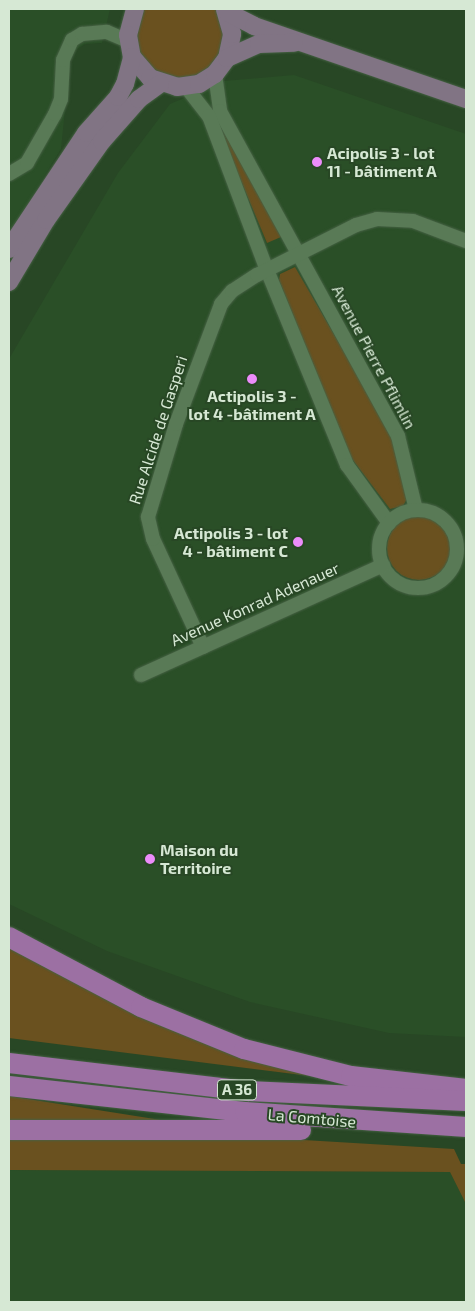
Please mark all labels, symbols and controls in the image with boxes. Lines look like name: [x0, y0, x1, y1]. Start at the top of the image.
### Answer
place label: Acipolis 3 - lot 11 - bâtiment A: [327, 143, 437, 181]
marker: Acipolis 3 - lot 11 - bâtiment A: [311, 156, 323, 168]
street label: Avenue Pierre Pflimlin: [328, 282, 420, 432]
street label: Rue Alcide de Gasperi: [125, 353, 191, 507]
marker: Actipolis 3 - lot 4 -bâtiment A: [246, 373, 258, 385]
place label: Actipolis 3 - lot 4 -bâtiment A: [188, 386, 316, 424]
place label: Actipolis 3 - lot 4 - bâtiment C: [174, 523, 288, 561]
marker: Actipolis 3 - lot 4 - bâtiment C: [292, 536, 304, 548]
street label: Avenue Konrad Adenauer: [168, 558, 342, 650]
place label: Maison du Territoire: [160, 840, 238, 878]
marker: Maison du Territoire: [144, 853, 156, 865]
road number: A 36: [216, 1078, 258, 1102]
street label: La Comtoise: [267, 1105, 357, 1131]

